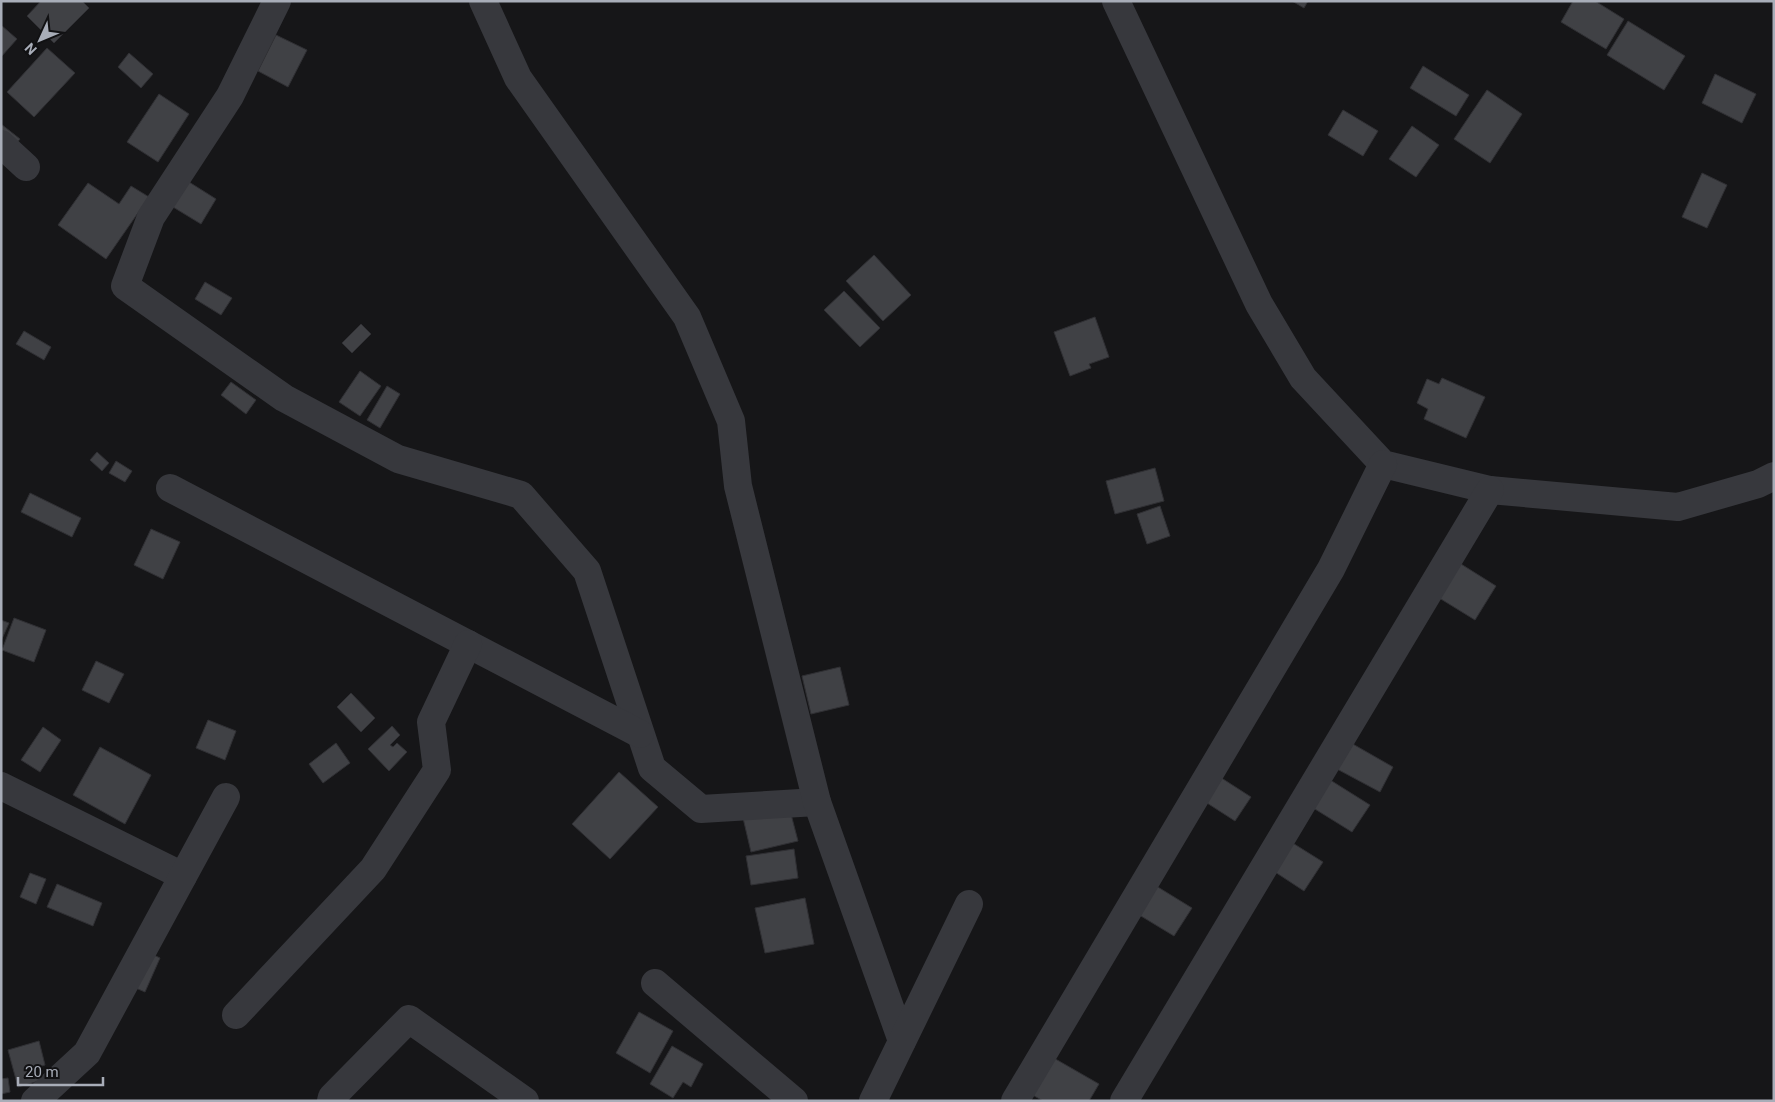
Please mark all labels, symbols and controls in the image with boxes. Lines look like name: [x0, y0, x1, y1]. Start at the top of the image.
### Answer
north arrow: [15, 15, 65, 65]
text: N: [21, 40, 40, 58]
scale bar: [18, 1054, 102, 1086]
text: 20 m: [25, 1063, 59, 1081]

